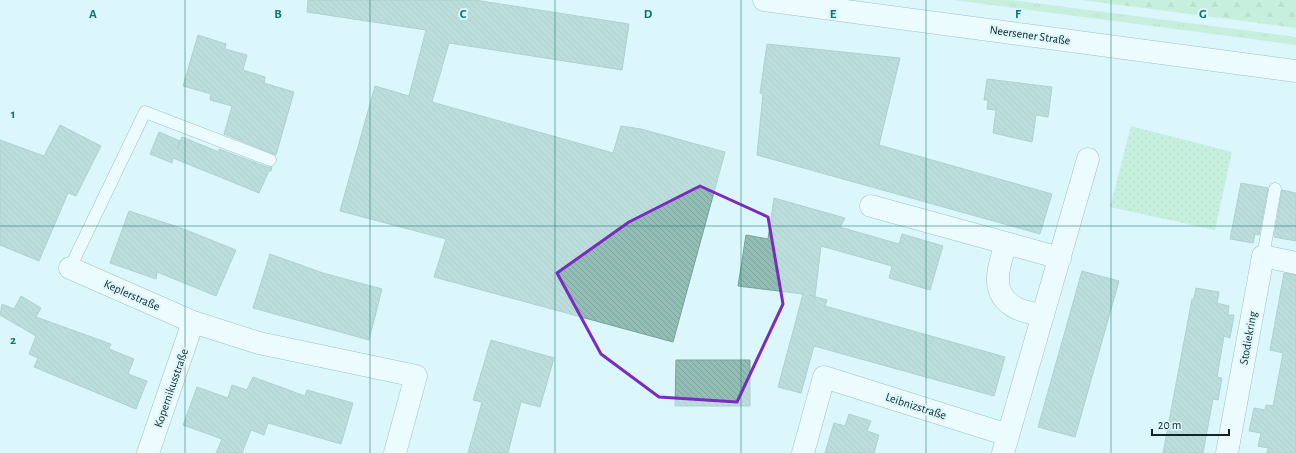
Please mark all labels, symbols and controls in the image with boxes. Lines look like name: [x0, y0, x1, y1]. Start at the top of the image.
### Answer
text: A: [89, 8, 97, 21]
text: B: [274, 8, 282, 21]
text: C: [460, 8, 467, 21]
text: D: [644, 8, 653, 21]
text: E: [830, 8, 837, 21]
text: F: [1015, 8, 1022, 21]
text: G: [1199, 8, 1207, 21]
street label: Neersener Straße: [989, 23, 1071, 47]
text: 1: [11, 108, 15, 121]
street label: Keplerstraße: [102, 277, 162, 313]
street label: Stodiekring: [1237, 310, 1259, 366]
text: 2: [10, 334, 16, 347]
street label: Kopernikusstraße: [152, 347, 190, 429]
street label: Leibnizstraße: [884, 391, 948, 421]
scale bar: [1152, 411, 1229, 437]
text: 20 m: [1158, 419, 1181, 431]

